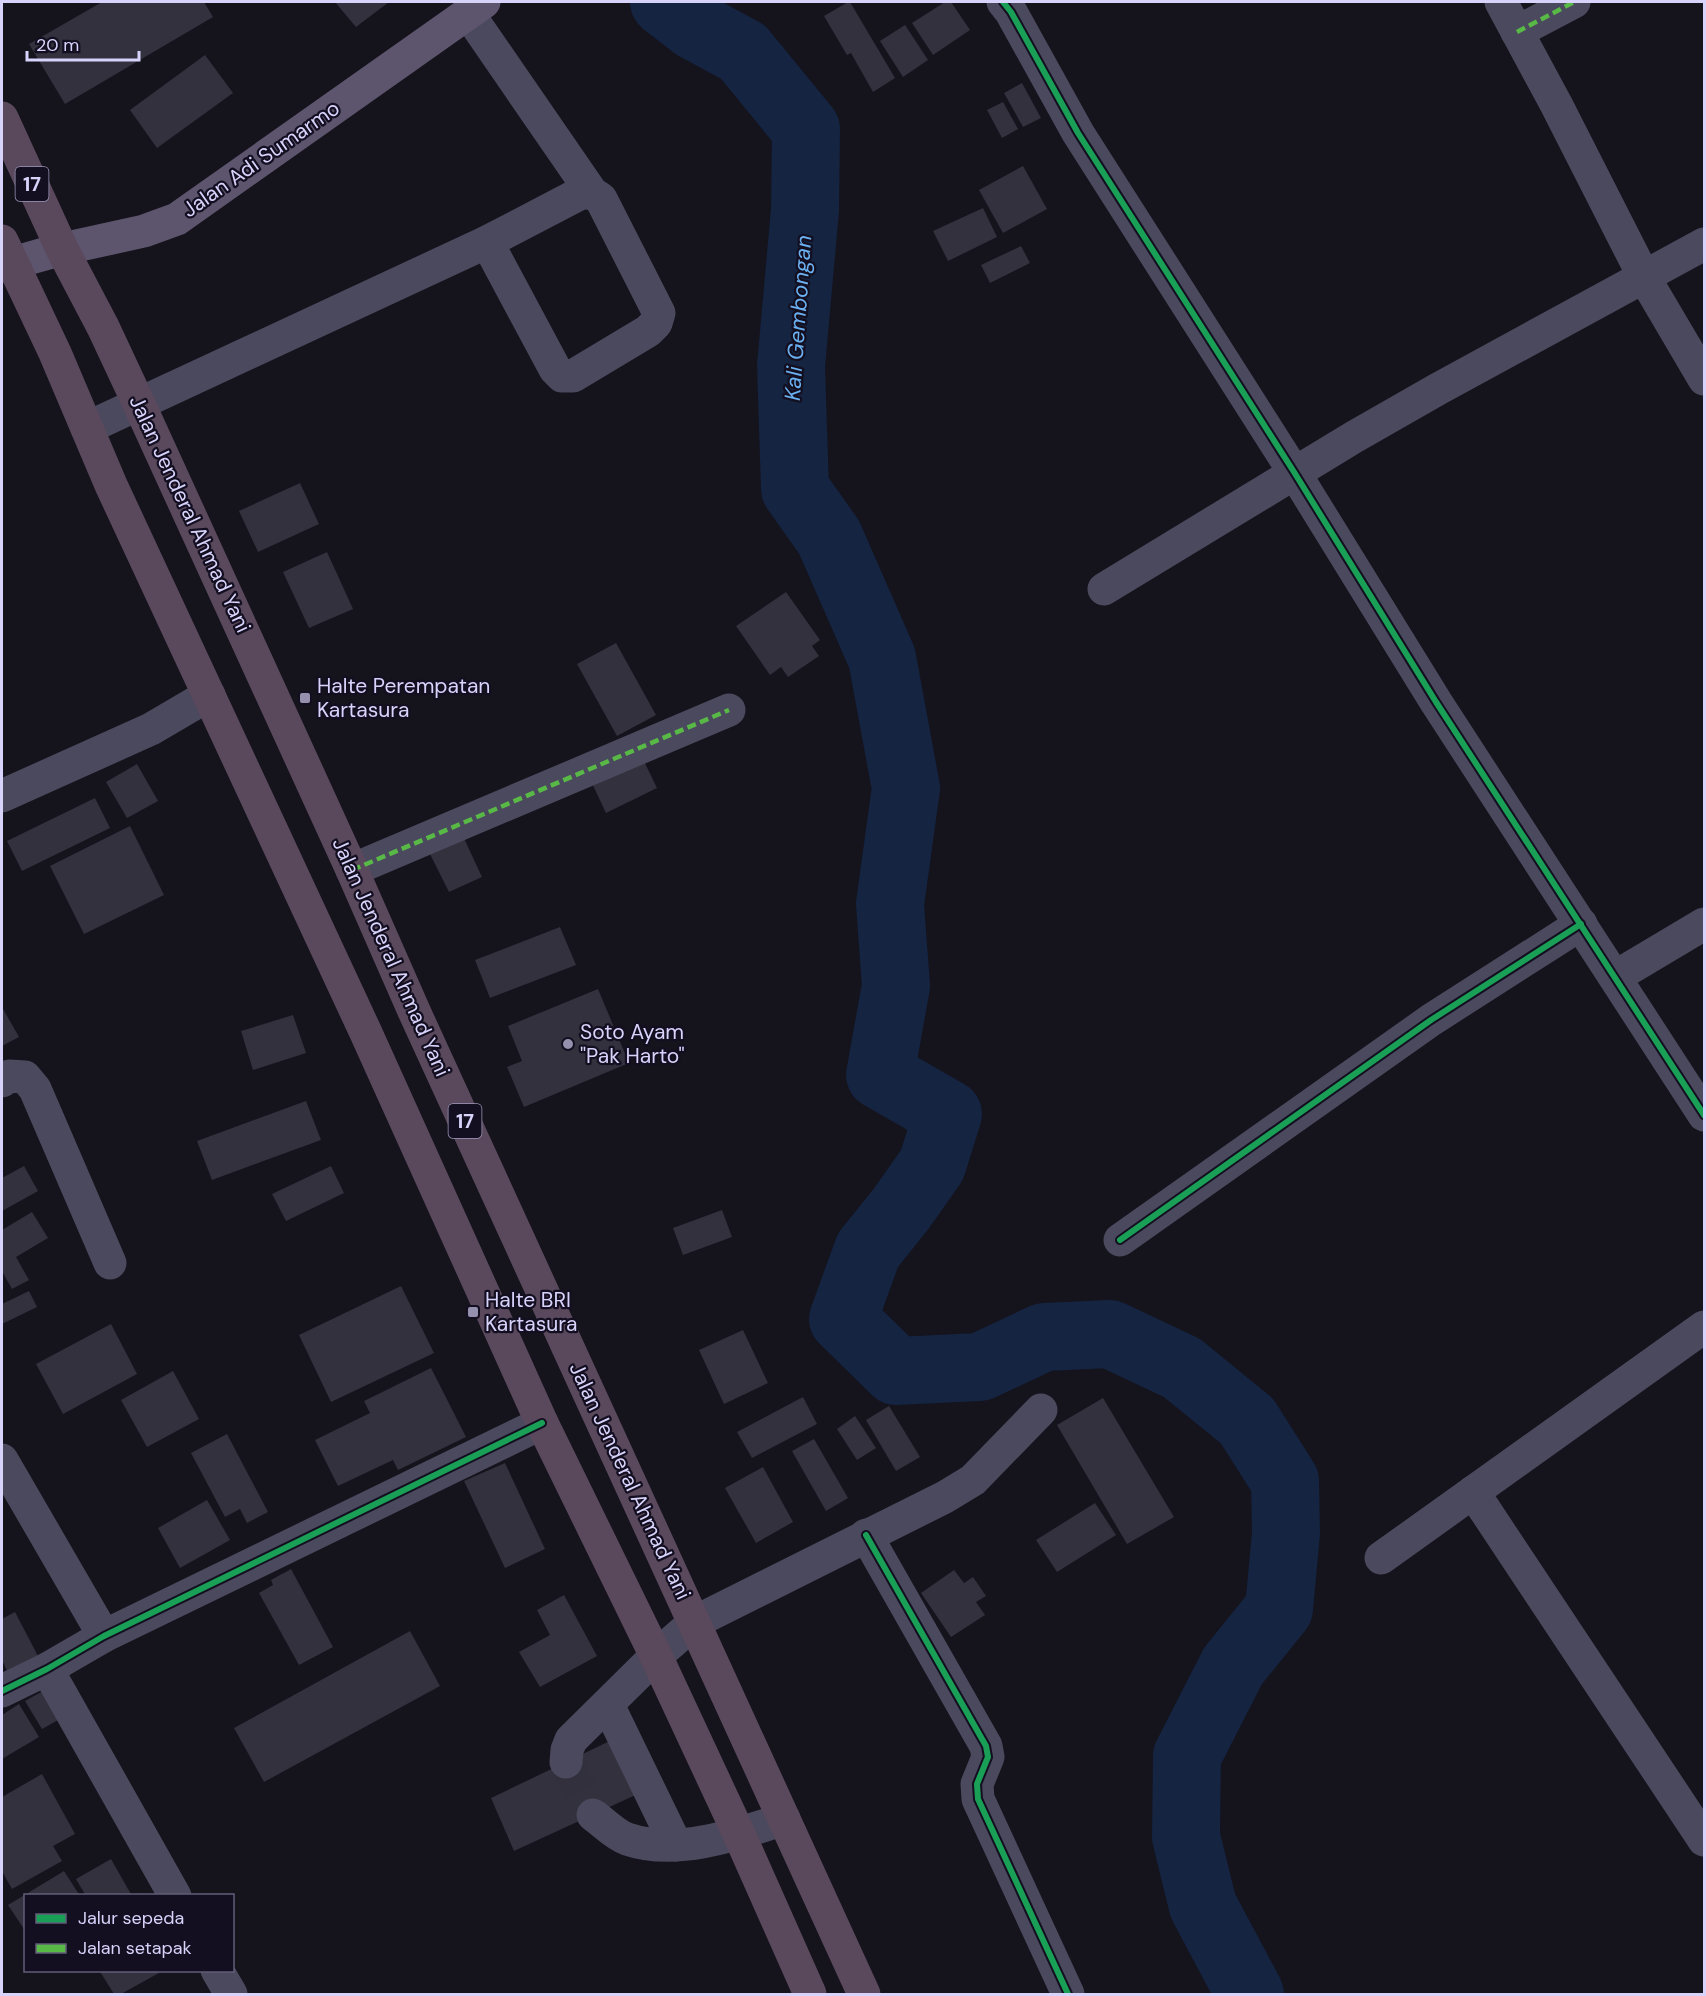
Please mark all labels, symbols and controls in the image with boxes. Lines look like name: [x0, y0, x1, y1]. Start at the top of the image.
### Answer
scale bar: [27, 24, 140, 62]
text: 20 m: [36, 33, 79, 57]
street label: Jalan Adi Sumarmo: [177, 94, 345, 224]
road number: 17: [15, 167, 48, 201]
water label: Kali Gembongan: [778, 234, 818, 402]
street label: Jalan Jenderal Ahmad Yani: [123, 391, 257, 637]
place label: Halte Perempatan Kartasura: [317, 672, 490, 724]
marker: Halte Perempatan Kartasura: [298, 691, 312, 705]
street label: Jalan Jenderal Ahmad Yani: [326, 833, 456, 1081]
place label: Soto Ayam "Pak Harto": [580, 1018, 685, 1070]
marker: Soto Ayam "Pak Harto": [561, 1037, 575, 1051]
road number: 17: [448, 1104, 482, 1138]
place label: Halte BRI Kartasura: [485, 1286, 577, 1338]
marker: Halte BRI Kartasura: [466, 1305, 480, 1319]
street label: Jalan Jenderal Ahmad Yani: [563, 1358, 697, 1604]
legend: [24, 1894, 234, 1972]
text: Jalur sepeda: [78, 1906, 184, 1930]
text: Jalan setapak: [78, 1936, 192, 1960]

